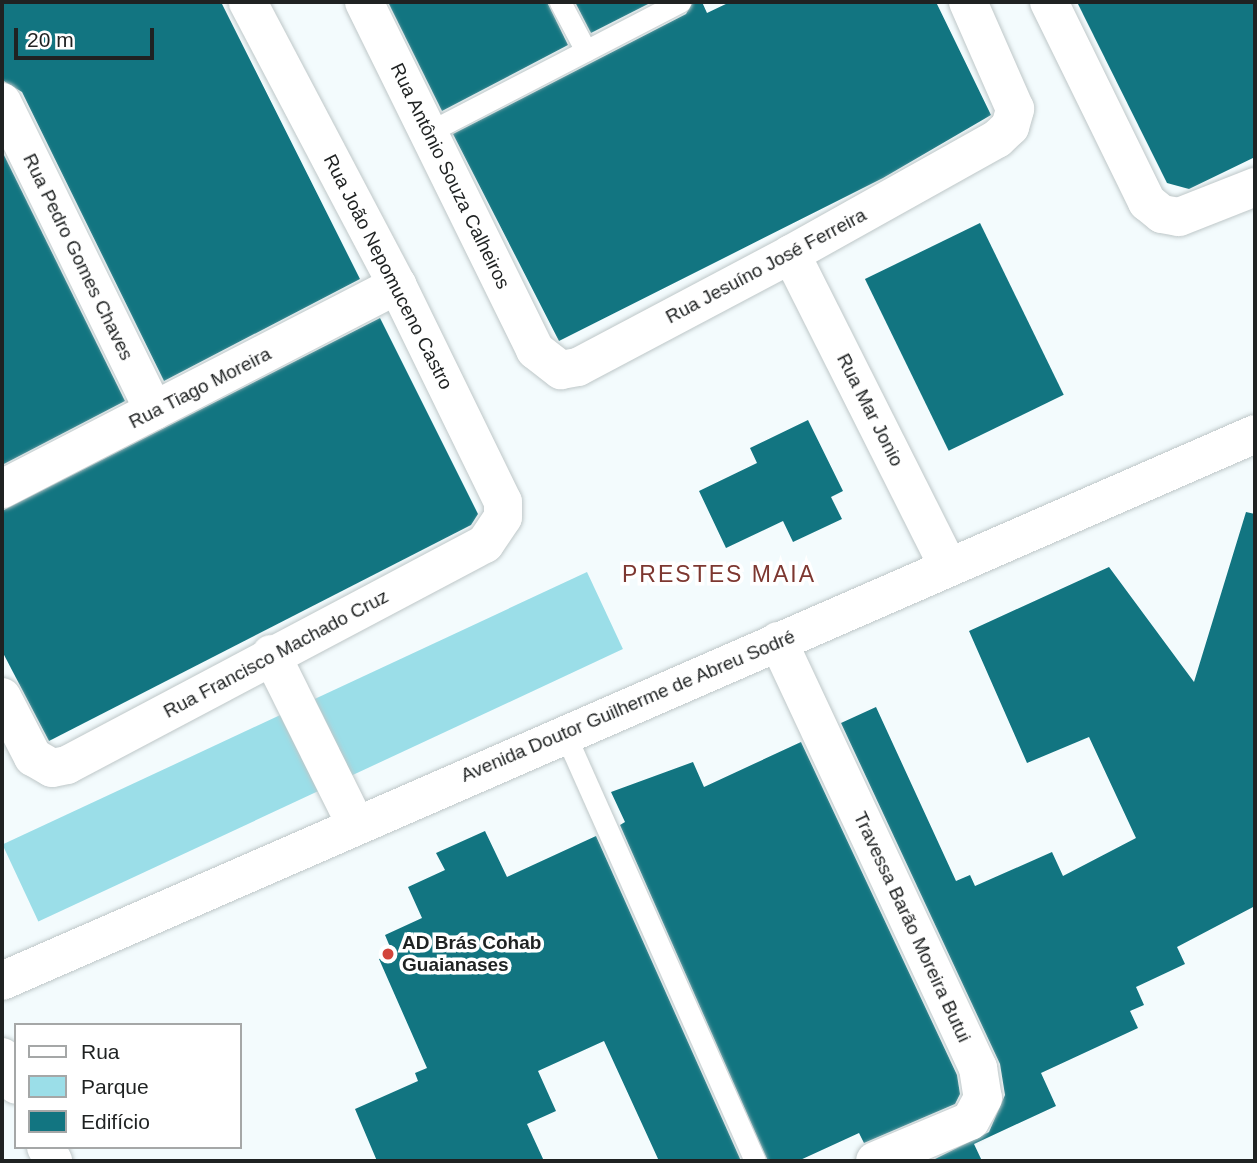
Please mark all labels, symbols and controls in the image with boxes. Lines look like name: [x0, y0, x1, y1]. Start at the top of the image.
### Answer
scale bar: [18, 14, 158, 58]
text: 20 m: [27, 28, 74, 51]
street label: Rua Antônio Souza Calheiros: [385, 59, 515, 293]
street label: Rua Pedro Gomes Chaves: [18, 150, 138, 364]
street label: Rua João Nepomuceno Castro: [319, 151, 457, 393]
street label: Rua Jesuíno José Ferreira: [662, 203, 870, 329]
street label: Rua Tiago Moreira: [125, 342, 275, 434]
street label: Rua Mar Jonio: [832, 350, 908, 470]
district label: PRESTES MAIA: [624, 560, 814, 588]
street label: Rua Francisco Machado Cruz: [160, 585, 392, 723]
street label: Avenida Doutor Guilherme de Abreu Sodré: [457, 625, 799, 787]
street label: Travessa Barão Moreira Butui: [848, 808, 976, 1046]
place label: AD Brás Cohab Guaianases: [402, 932, 541, 976]
marker: AD Brás Cohab Guaianases: [380, 946, 396, 962]
legend: [14, 1023, 242, 1149]
text: Rua: [81, 1040, 120, 1063]
text: Parque: [81, 1075, 149, 1098]
text: Edifício: [81, 1110, 150, 1133]

